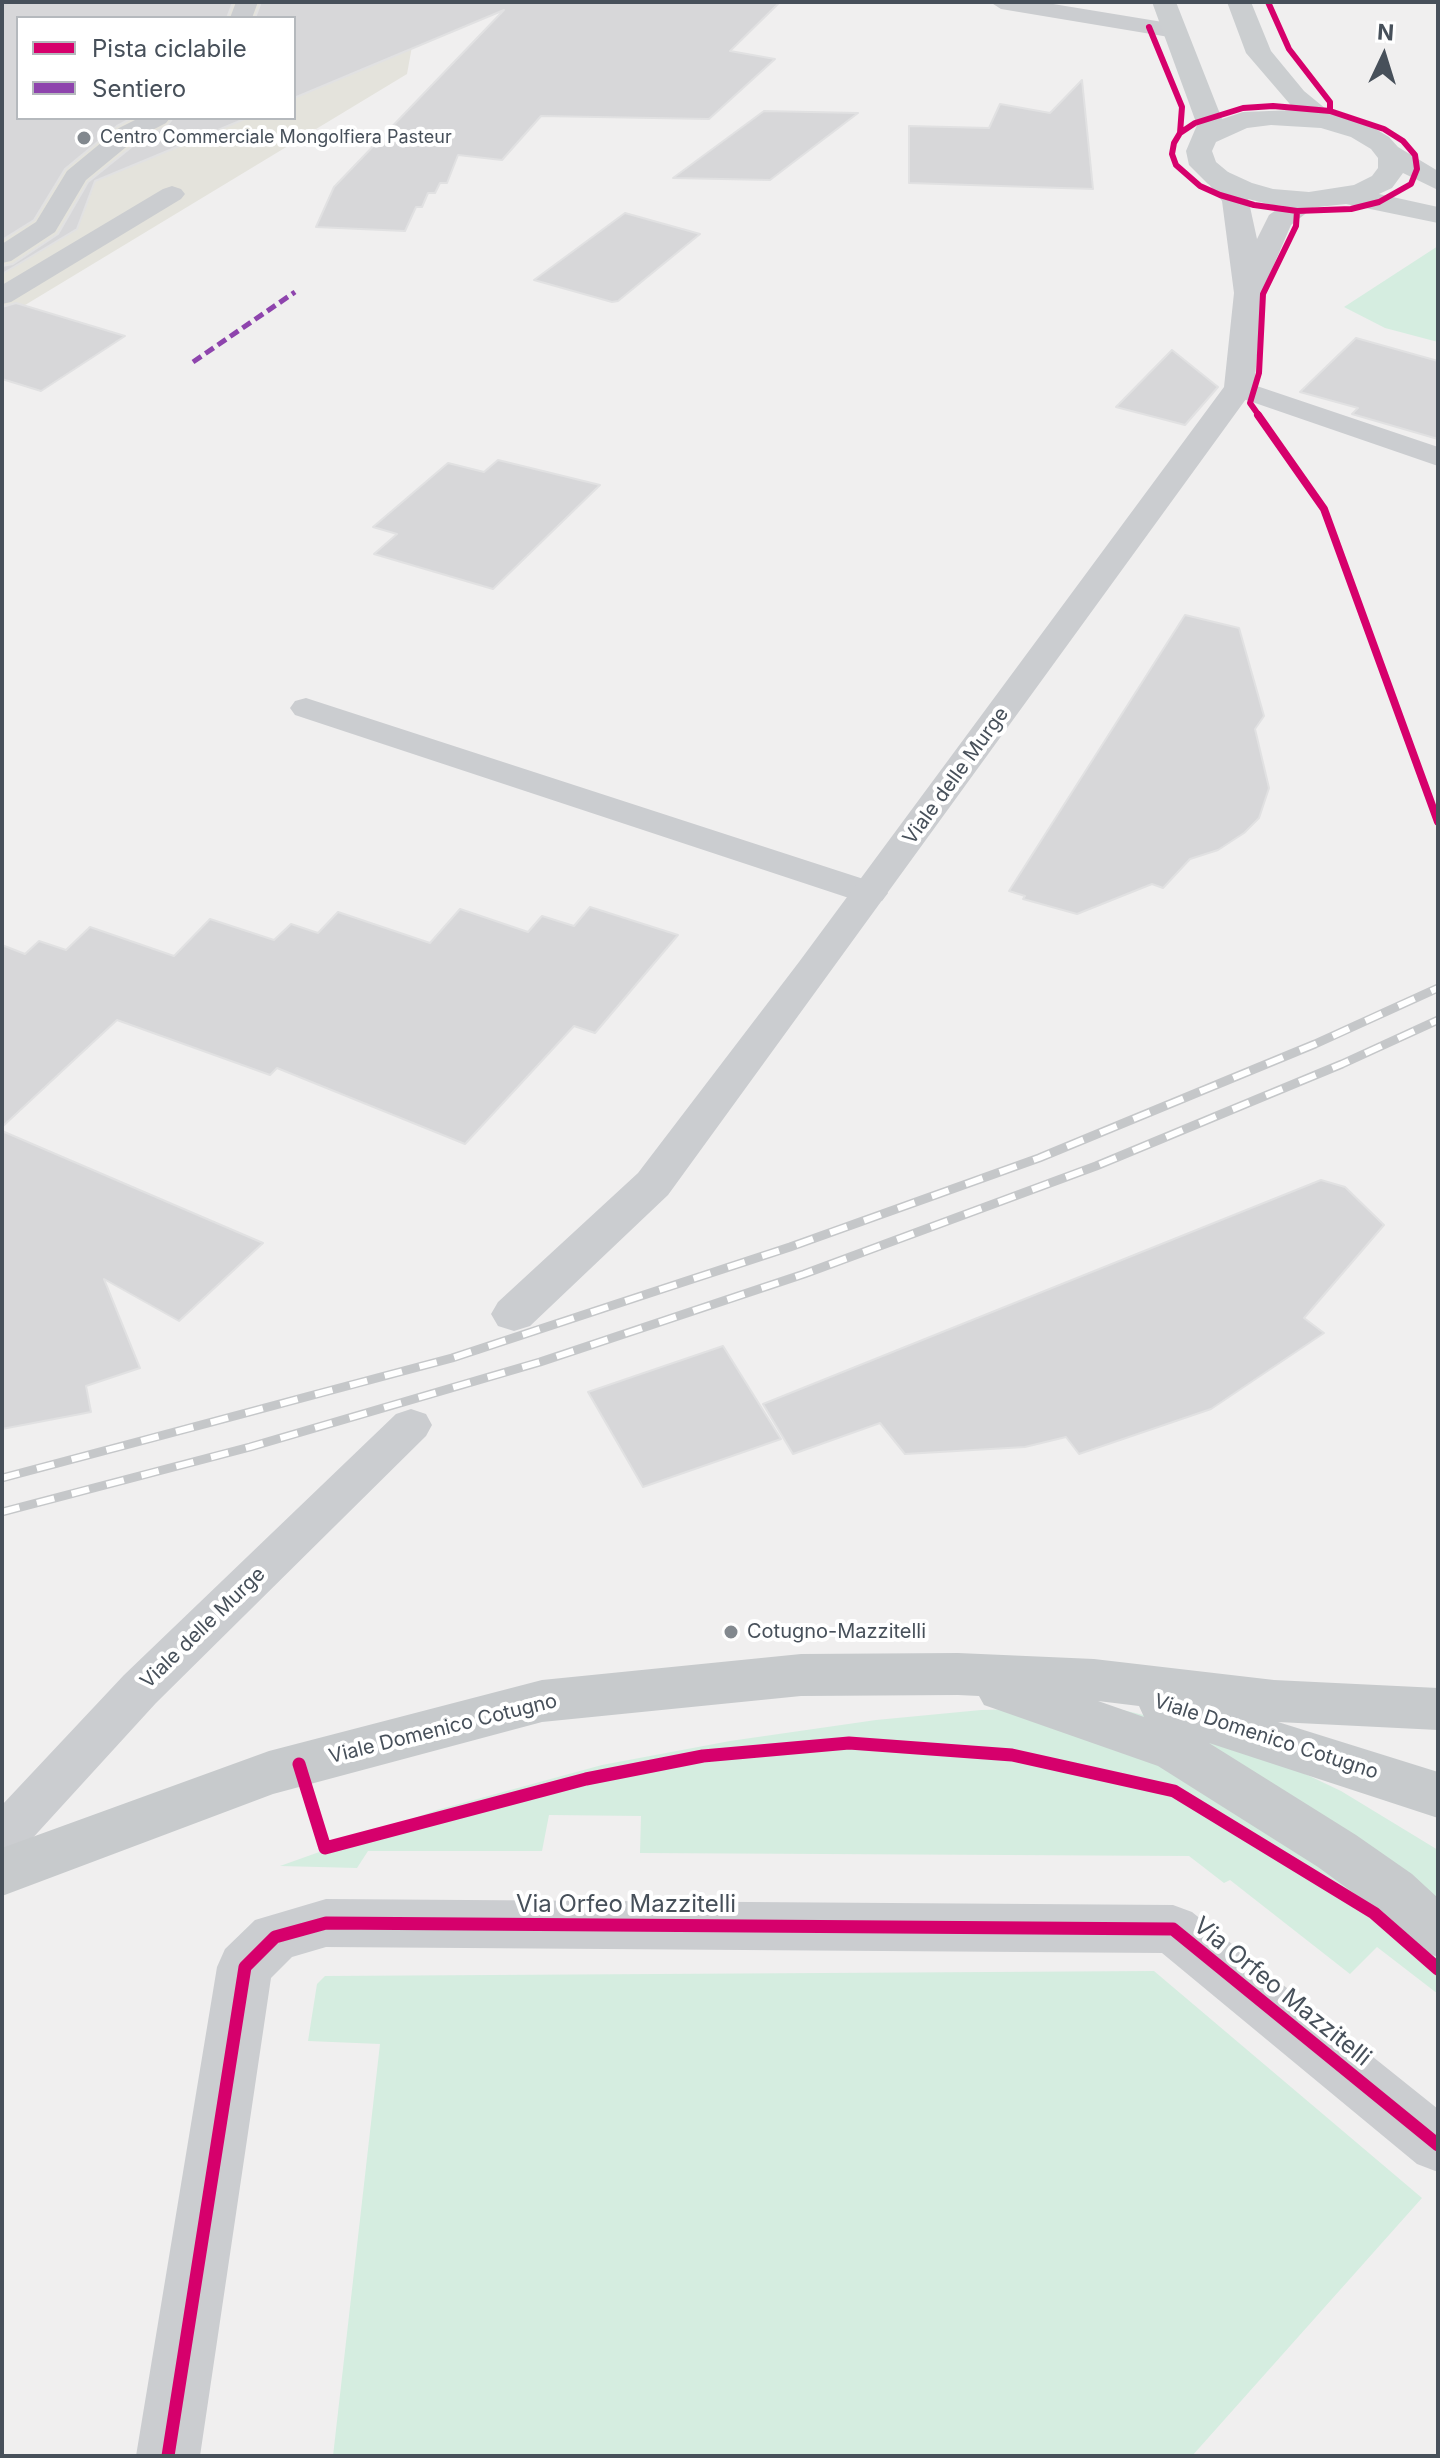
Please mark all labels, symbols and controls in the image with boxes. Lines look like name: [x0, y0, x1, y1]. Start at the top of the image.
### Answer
legend: [16, 16, 296, 120]
north arrow: [1344, 16, 1424, 96]
text: N: [1376, 19, 1395, 46]
text: Pista ciclabile: [92, 34, 247, 63]
text: Sentiero: [92, 74, 186, 103]
place label: Centro Commerciale Mongolfiera Pasteur: [100, 127, 452, 149]
marker: Centro Commerciale Mongolfiera Pasteur: [75, 129, 93, 147]
street label: Viale delle Murge: [898, 703, 1014, 849]
street label: Viale delle Murge: [136, 1562, 270, 1694]
place label: Cotugno-Mazzitelli: [747, 1620, 926, 1644]
marker: Cotugno-Mazzitelli: [722, 1623, 740, 1641]
street label: Viale Domenico Cotugno: [326, 1689, 560, 1769]
street label: Viale Domenico Cotugno: [1151, 1689, 1381, 1785]
street label: Via Orfeo Mazzitelli: [516, 1891, 736, 1919]
street label: Via Orfeo Mazzitelli: [1187, 1912, 1377, 2072]

